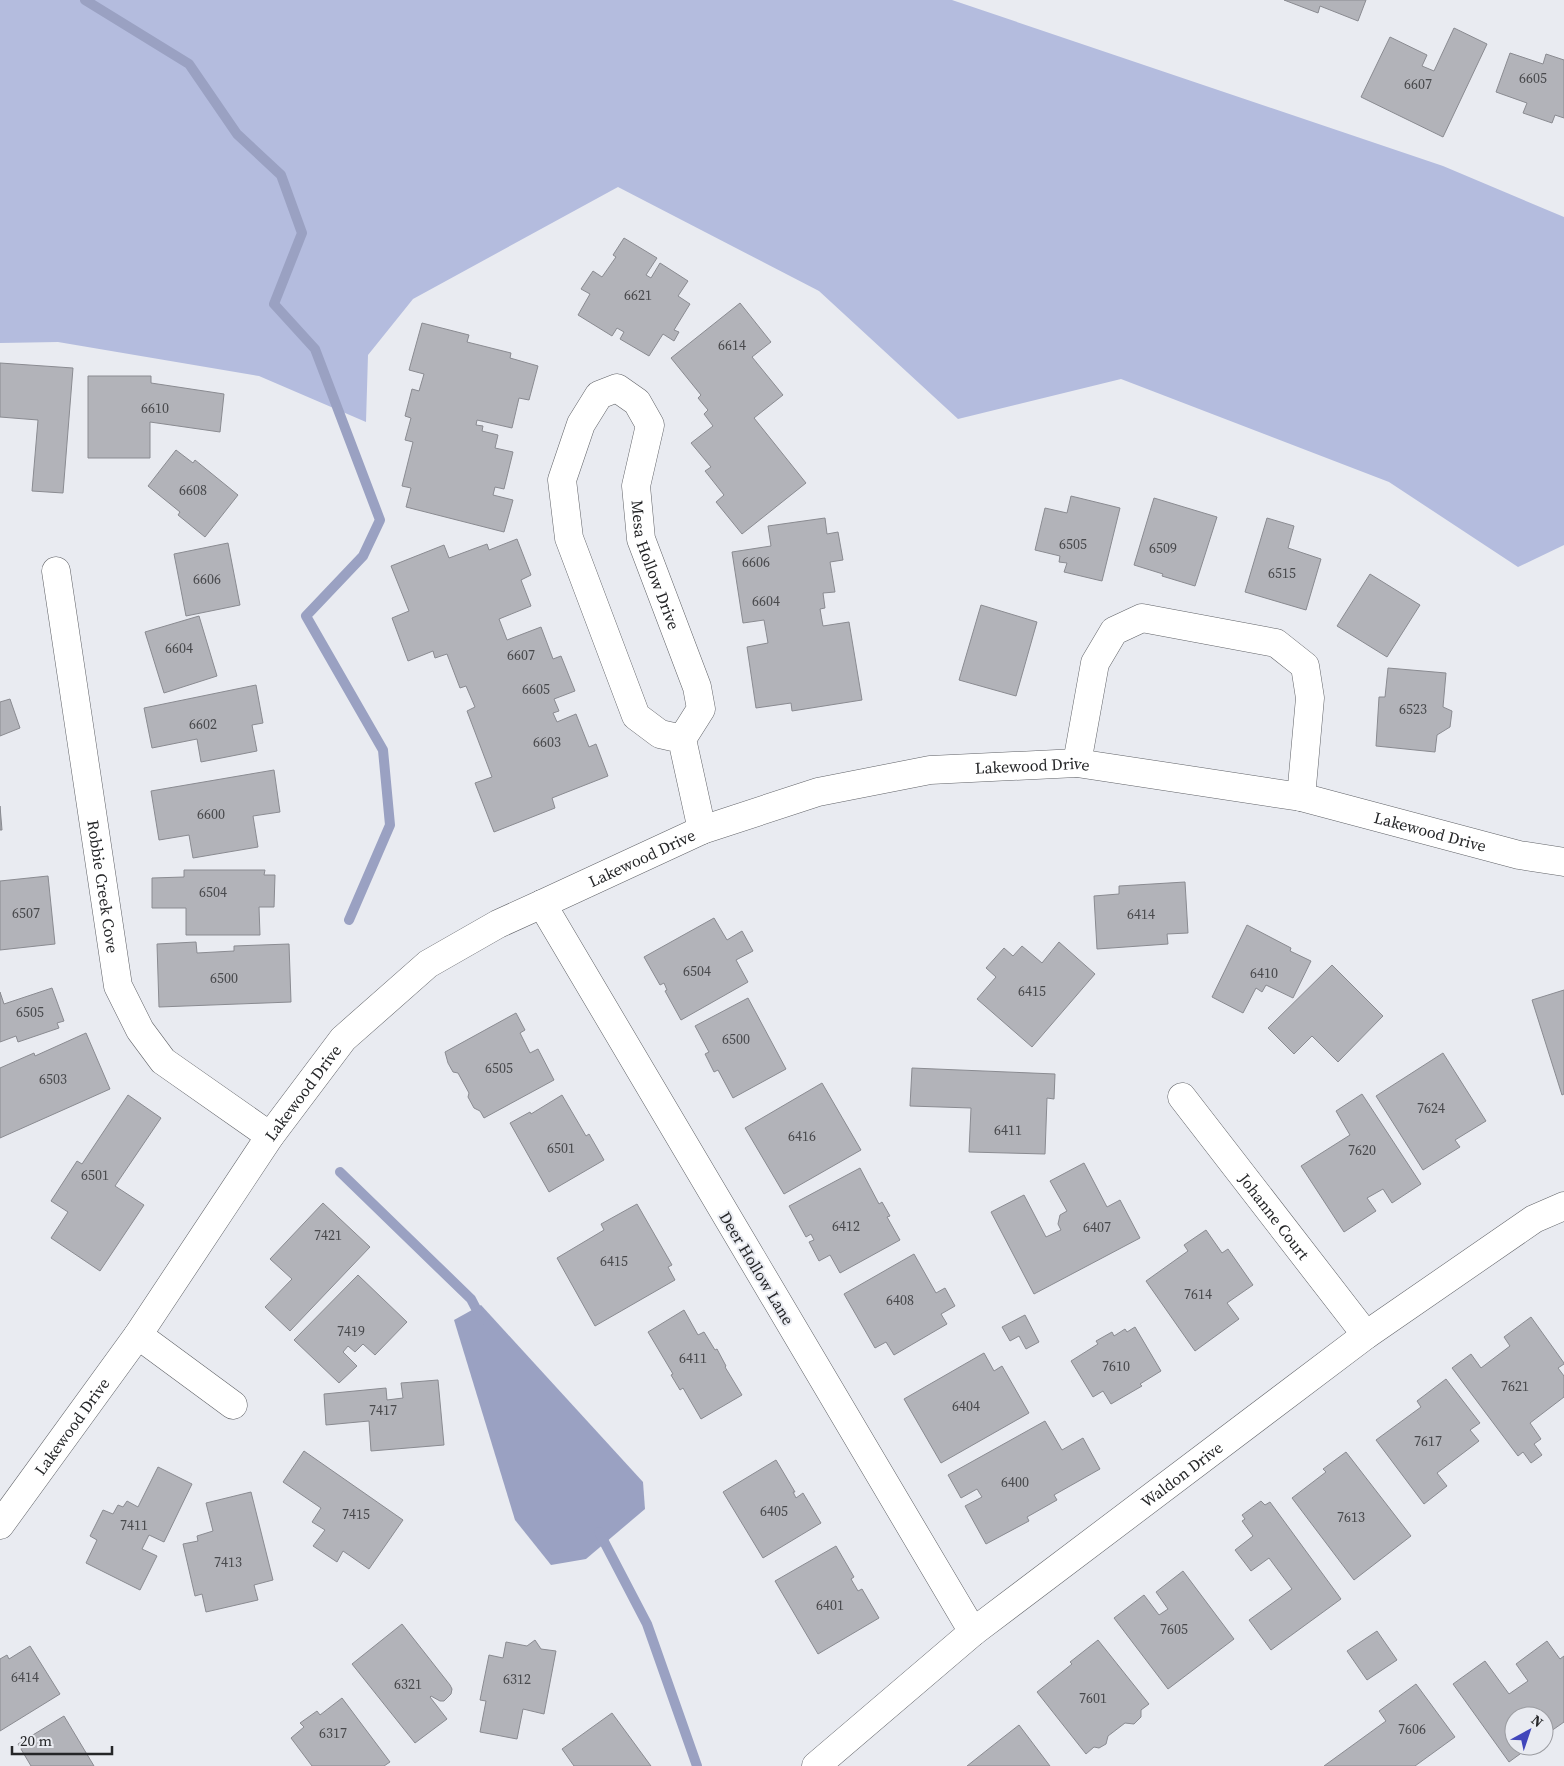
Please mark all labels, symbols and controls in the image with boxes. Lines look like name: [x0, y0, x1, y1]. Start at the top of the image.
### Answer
house number: 6605: [1519, 68, 1547, 88]
house number: 6607: [1404, 74, 1432, 94]
house number: 6621: [624, 285, 652, 305]
house number: 6614: [718, 335, 746, 355]
house number: 6610: [141, 398, 169, 418]
house number: 6608: [179, 480, 207, 500]
street label: Mesa Hollow Drive: [626, 499, 685, 633]
house number: 6505: [1059, 534, 1087, 554]
house number: 6509: [1149, 538, 1177, 558]
house number: 6606: [742, 552, 770, 572]
house number: 6515: [1268, 563, 1296, 583]
house number: 6606: [193, 569, 221, 589]
house number: 6604: [752, 591, 780, 611]
house number: 6604: [165, 638, 193, 658]
house number: 6607: [507, 645, 535, 665]
house number: 6605: [522, 679, 550, 699]
house number: 6523: [1399, 699, 1427, 719]
house number: 6602: [189, 714, 217, 734]
house number: 6603: [533, 732, 561, 752]
street label: Lakewood Drive: [974, 752, 1091, 779]
house number: 6600: [197, 804, 225, 824]
street label: Lakewood Drive: [1372, 806, 1489, 857]
street label: Robbie Creek Cove: [82, 819, 124, 954]
street label: Lakewood Drive: [585, 824, 699, 892]
house number: 6504: [199, 882, 227, 902]
house number: 6507: [12, 903, 40, 923]
house number: 6414: [1127, 904, 1155, 924]
house number: 6504: [683, 961, 711, 981]
house number: 6410: [1250, 963, 1278, 983]
house number: 6500: [210, 968, 238, 988]
house number: 6415: [1018, 981, 1046, 1001]
house number: 6505: [16, 1002, 44, 1022]
house number: 6500: [722, 1029, 750, 1049]
street label: Lakewood Drive: [259, 1040, 346, 1145]
house number: 6505: [485, 1058, 513, 1078]
house number: 6503: [39, 1069, 67, 1089]
house number: 7624: [1417, 1098, 1445, 1118]
house number: 6411: [994, 1120, 1022, 1140]
house number: 6416: [788, 1126, 816, 1146]
house number: 6501: [547, 1138, 575, 1158]
house number: 7620: [1348, 1140, 1376, 1160]
house number: 6501: [81, 1165, 109, 1185]
street label: Johanne Court: [1233, 1168, 1315, 1265]
street label: Deer Hollow Lane: [714, 1207, 800, 1329]
house number: 6412: [832, 1216, 860, 1236]
house number: 6407: [1083, 1217, 1111, 1237]
house number: 7421: [314, 1225, 342, 1245]
house number: 6415: [600, 1251, 628, 1271]
house number: 7614: [1184, 1284, 1212, 1304]
house number: 6408: [886, 1290, 914, 1310]
house number: 7419: [337, 1321, 365, 1341]
house number: 6411: [679, 1348, 707, 1368]
house number: 7610: [1102, 1356, 1130, 1376]
street label: Lakewood Drive: [29, 1373, 114, 1479]
house number: 7621: [1501, 1376, 1529, 1396]
house number: 6404: [952, 1396, 980, 1416]
house number: 7417: [369, 1400, 397, 1420]
house number: 7617: [1414, 1431, 1442, 1451]
street label: Waldon Drive: [1136, 1436, 1227, 1512]
house number: 6400: [1001, 1472, 1029, 1492]
house number: 6405: [760, 1501, 788, 1521]
house number: 7415: [342, 1504, 370, 1524]
house number: 7613: [1337, 1507, 1365, 1527]
house number: 7411: [120, 1515, 148, 1535]
house number: 7413: [214, 1552, 242, 1572]
house number: 6401: [816, 1595, 844, 1615]
house number: 7605: [1160, 1619, 1188, 1639]
house number: 6414: [11, 1667, 39, 1687]
house number: 6312: [503, 1669, 531, 1689]
house number: 6321: [394, 1674, 422, 1694]
house number: 7601: [1079, 1688, 1107, 1708]
north arrow: [1504, 1706, 1554, 1756]
text: N: [1527, 1710, 1548, 1732]
house number: 7606: [1398, 1719, 1426, 1739]
house number: 6317: [319, 1723, 347, 1743]
scale bar: [12, 1724, 112, 1756]
text: 20 m: [20, 1730, 52, 1751]

